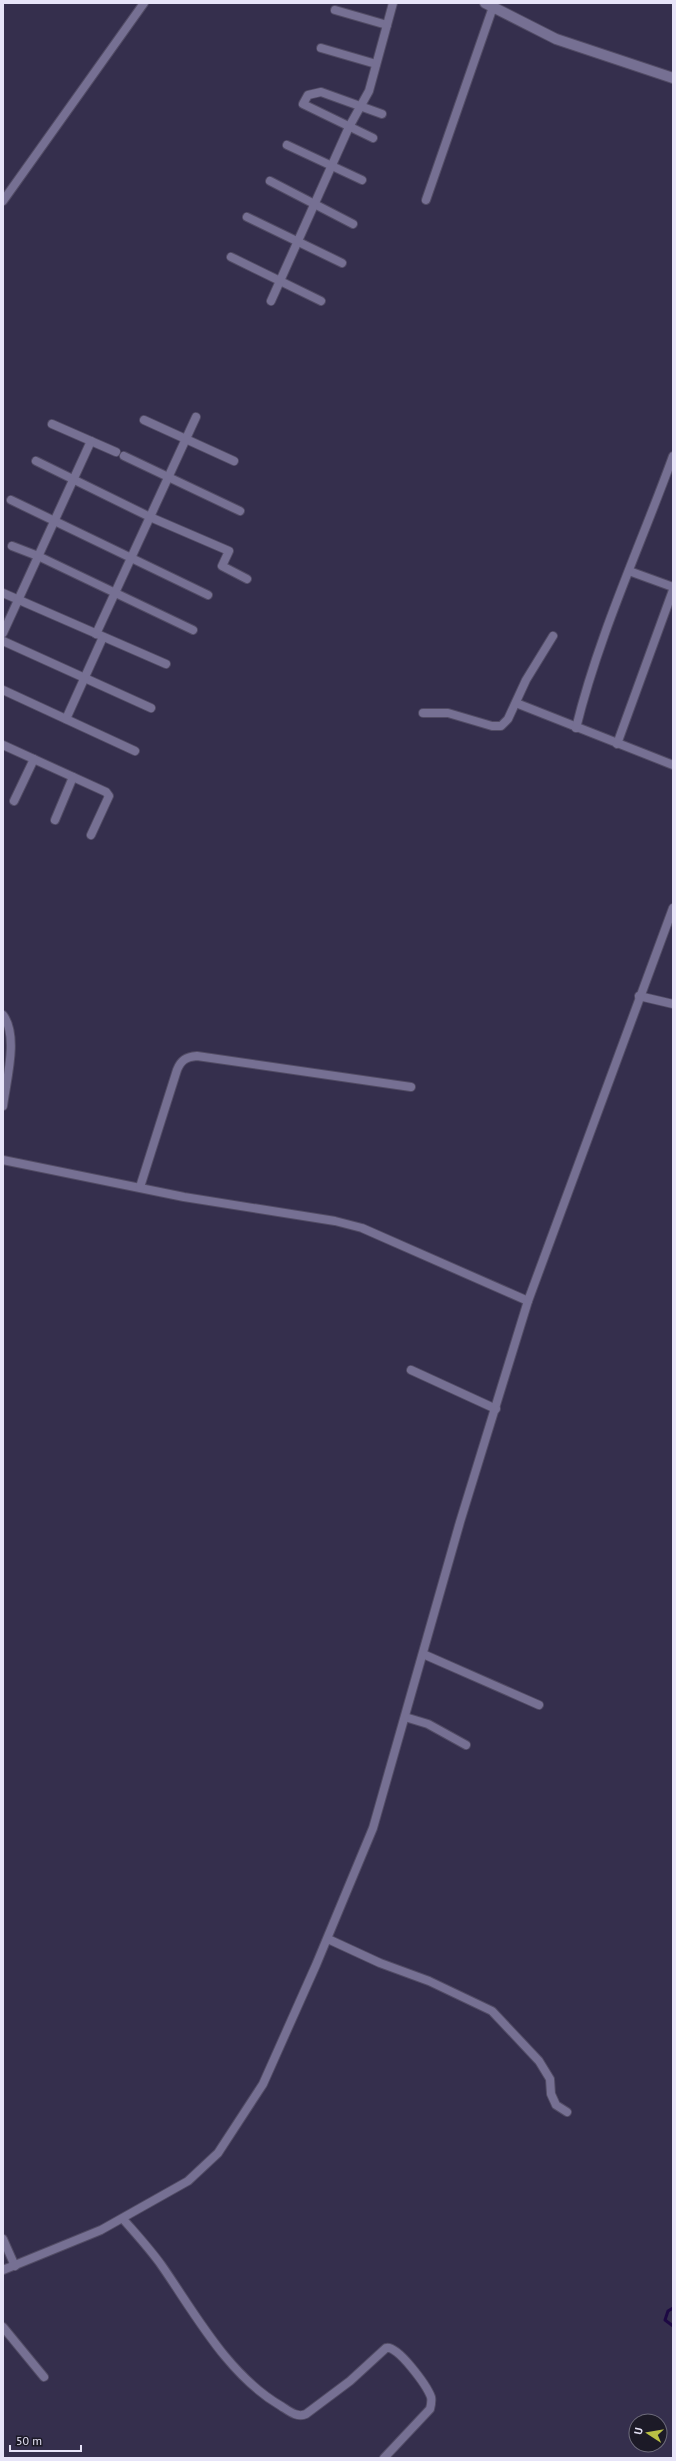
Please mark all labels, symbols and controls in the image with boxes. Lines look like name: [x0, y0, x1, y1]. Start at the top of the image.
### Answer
north arrow: [628, 2413, 668, 2453]
text: U: [631, 2426, 646, 2436]
scale bar: [10, 2427, 81, 2453]
text: 50 m: [16, 2433, 42, 2448]

